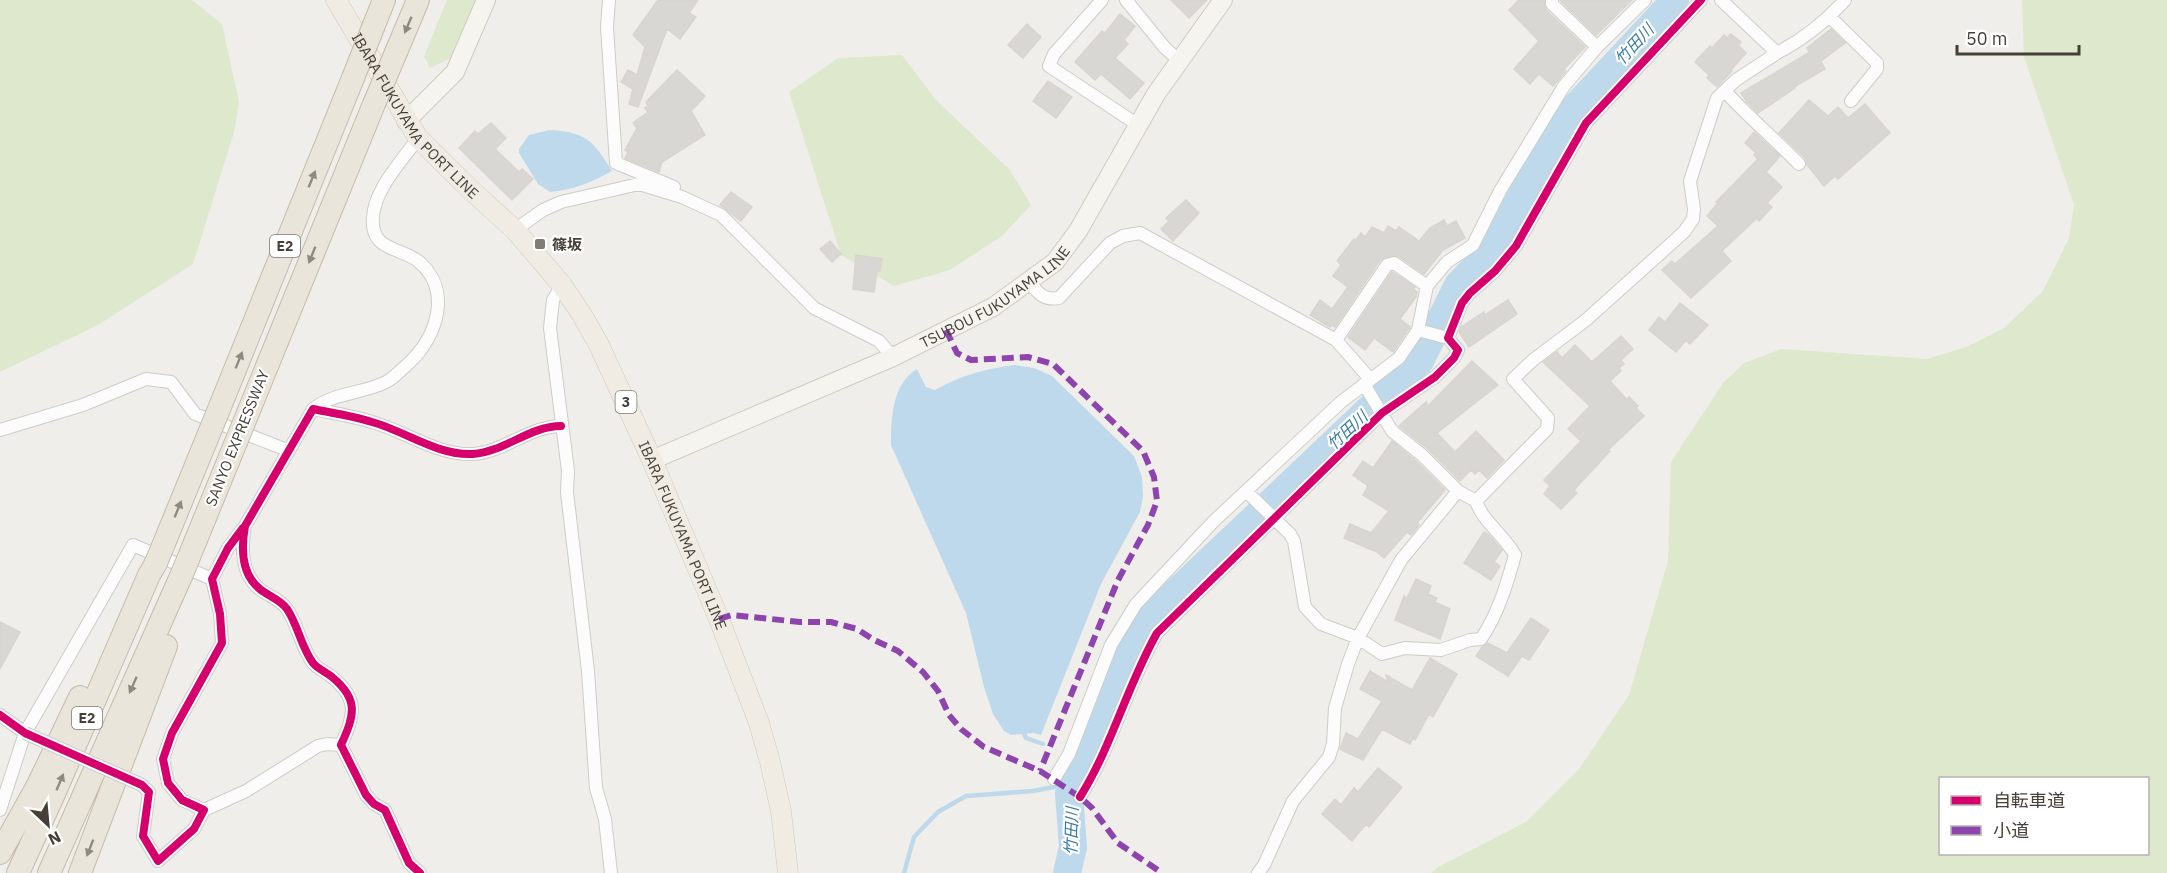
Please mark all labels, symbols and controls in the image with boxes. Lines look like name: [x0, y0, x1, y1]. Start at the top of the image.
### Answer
one-way arrow: [403, 16, 412, 34]
water label: 竹田川: [1610, 18, 1659, 68]
scale bar: [1957, 18, 2078, 56]
text: 50 m: [1966, 27, 2008, 50]
street label: IBARA FUKUYAMA PORT LINE: [348, 29, 483, 202]
one-way arrow: [307, 170, 317, 188]
road number: E2: [270, 235, 300, 257]
place label: 篠坂: [552, 235, 582, 254]
marker: 篠坂: [533, 237, 547, 251]
street label: TSUBOU FUKUYAMA LINE: [917, 242, 1074, 352]
one-way arrow: [307, 246, 316, 264]
one-way arrow: [235, 351, 244, 369]
street label: SANYO EXPRESSWAY: [201, 367, 273, 509]
road number: 3: [616, 391, 636, 413]
water label: 竹田川: [1323, 405, 1373, 454]
street label: IBARA FUKUYAMA PORT LINE: [635, 437, 732, 632]
one-way arrow: [173, 499, 183, 517]
one-way arrow: [128, 676, 138, 694]
road number: E2: [72, 707, 102, 729]
one-way arrow: [55, 772, 65, 790]
legend: [1939, 777, 2149, 855]
text: 自転車道: [1993, 789, 2065, 812]
north arrow: [18, 795, 78, 855]
water label: 竹田川: [1060, 805, 1082, 855]
text: 小道: [1993, 819, 2029, 842]
text: N: [45, 827, 64, 850]
one-way arrow: [84, 839, 94, 857]

